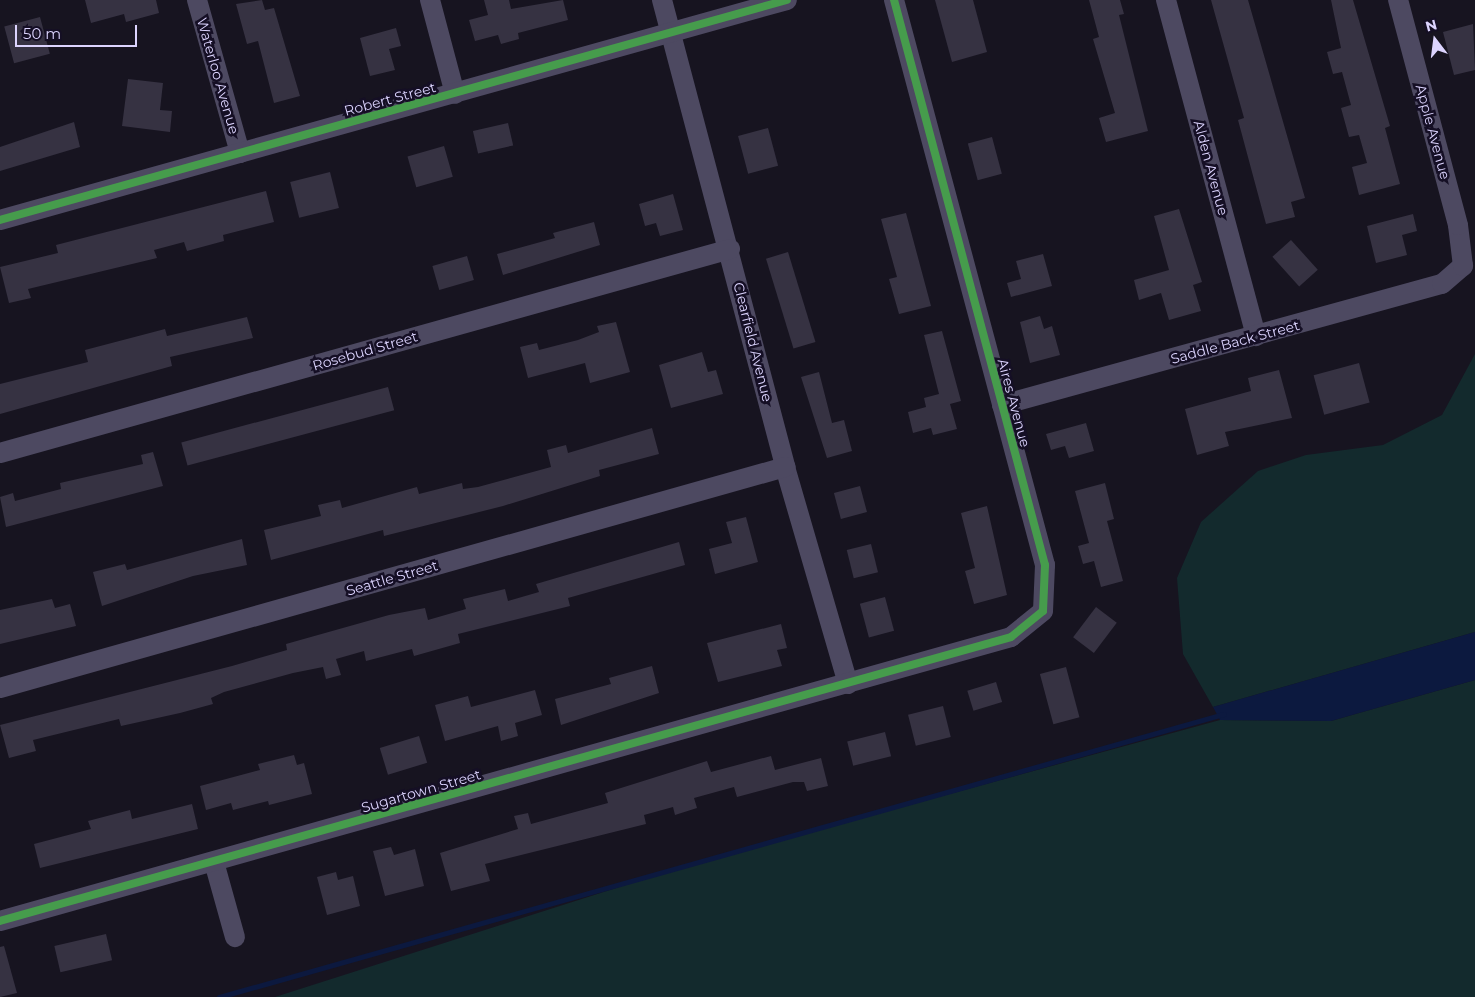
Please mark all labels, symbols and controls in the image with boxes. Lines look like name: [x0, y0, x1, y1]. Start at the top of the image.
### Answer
scale bar: [18, 15, 140, 47]
north arrow: [1410, 15, 1460, 65]
text: N: [1423, 15, 1439, 36]
street label: Waterloo Avenue: [193, 16, 243, 136]
text: 50 m: [23, 24, 61, 43]
street label: Robert Street: [342, 79, 438, 119]
street label: Apple Avenue: [1412, 83, 1454, 181]
street label: Alden Avenue: [1190, 119, 1232, 217]
street label: Clearfield Avenue: [730, 280, 776, 404]
street label: Saddle Back Street: [1169, 317, 1301, 367]
street label: Rosebud Street: [311, 328, 419, 374]
street label: Aires Avenue: [994, 357, 1034, 449]
street label: Seattle Street: [344, 557, 440, 599]
street label: Sugartown Street: [359, 766, 483, 816]

